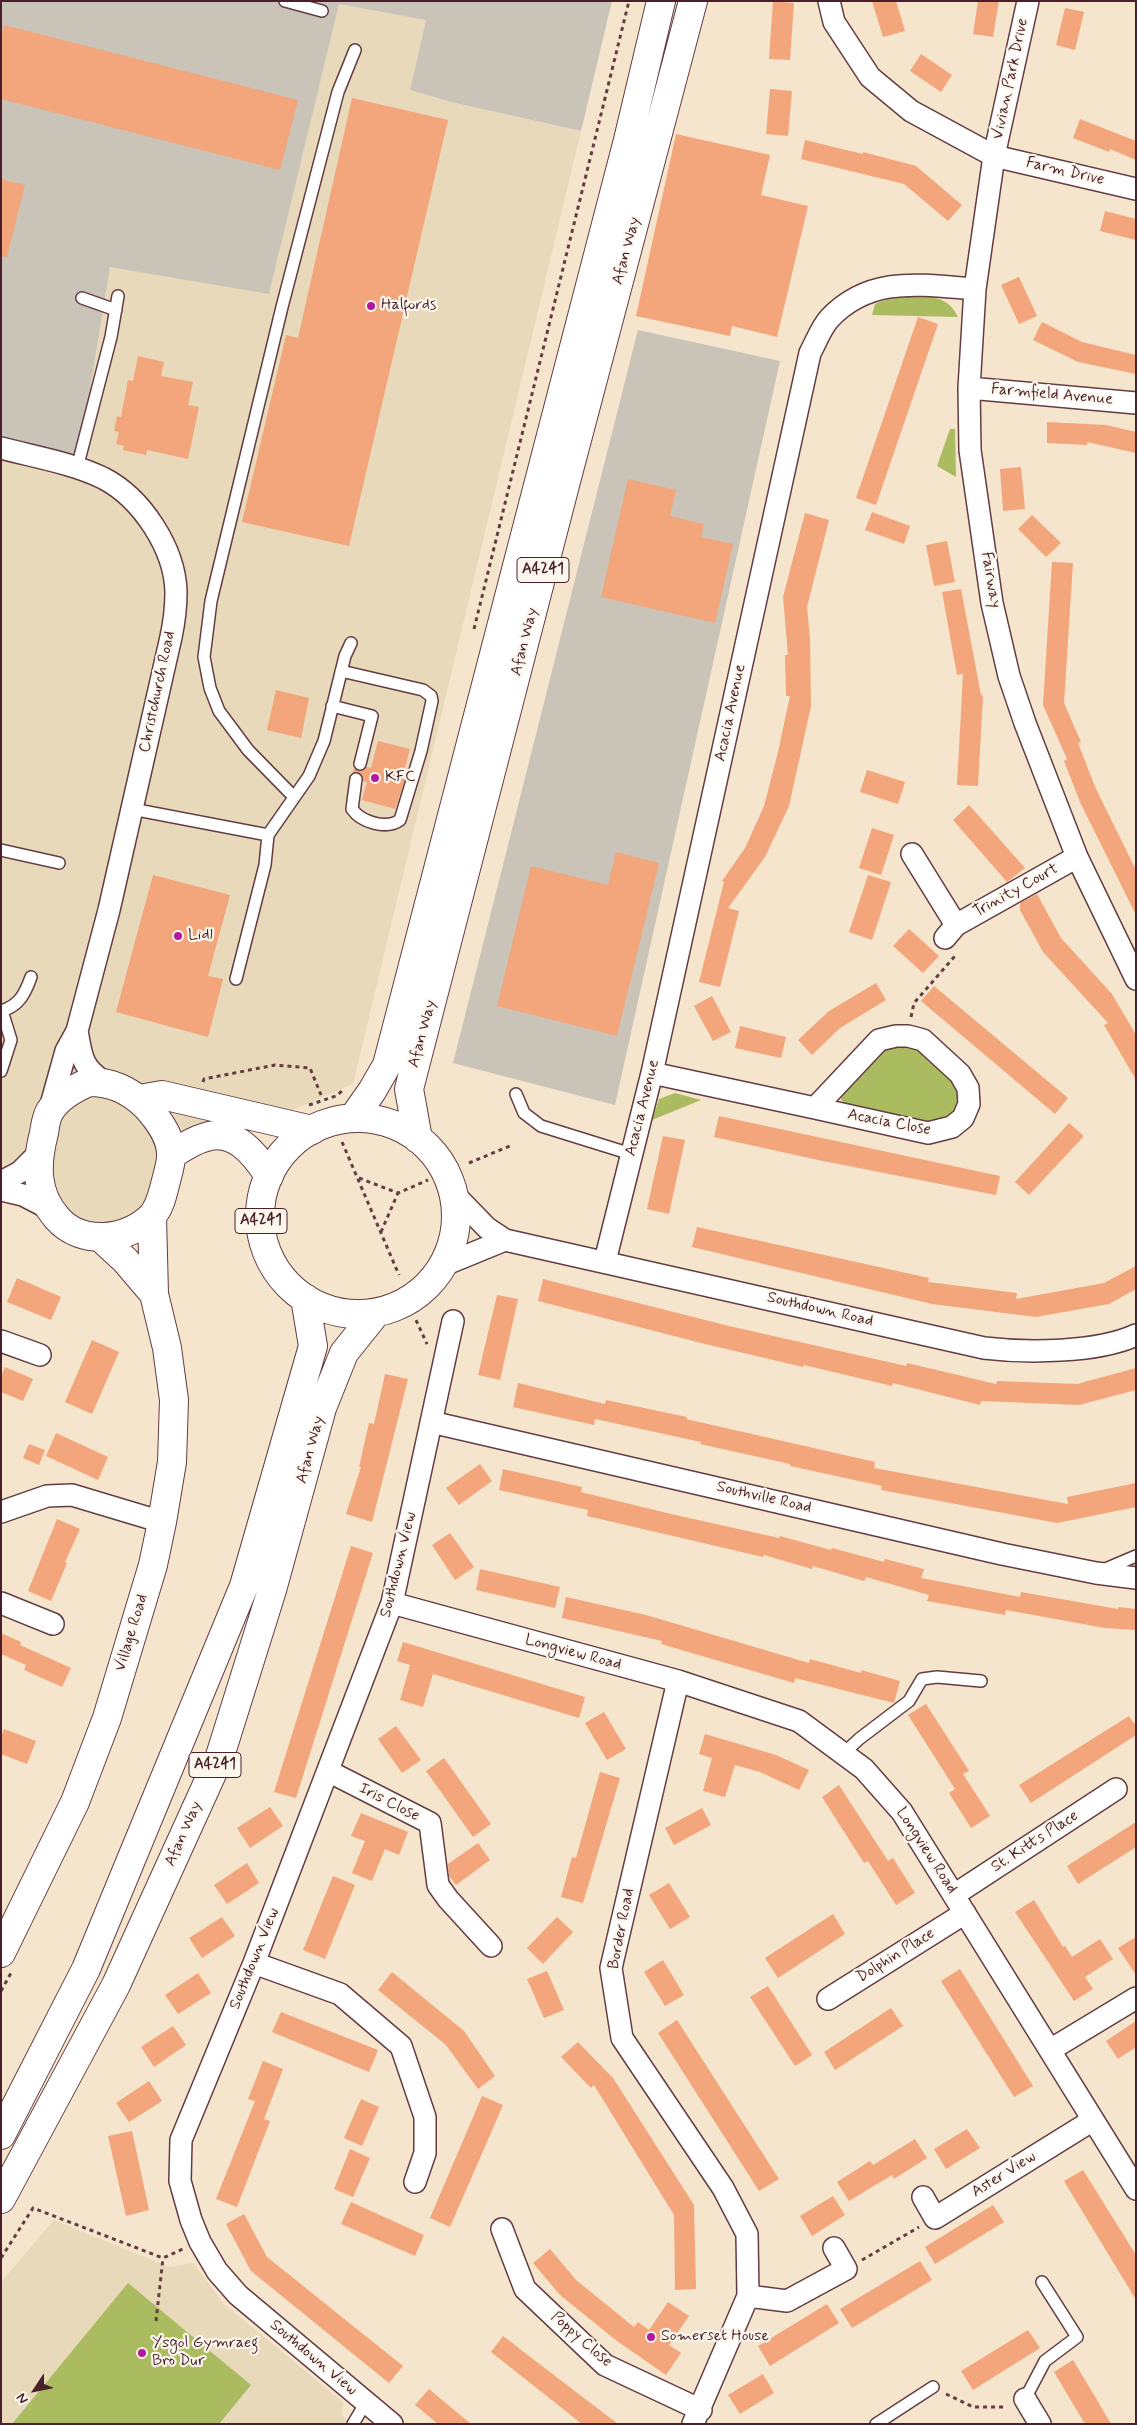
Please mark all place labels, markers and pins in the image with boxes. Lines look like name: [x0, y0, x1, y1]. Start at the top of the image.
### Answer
place label: Halfords: [381, 296, 436, 316]
marker: Halfords: [365, 300, 377, 312]
place label: KFC: [385, 768, 415, 788]
marker: KFC: [369, 772, 381, 784]
place label: Lidl: [188, 926, 213, 946]
marker: Lidl: [172, 930, 184, 942]
place label: Somerset House: [661, 2327, 769, 2347]
marker: Somerset House: [645, 2331, 657, 2343]
place label: Ysgol Gymraeg Bro Dur: [152, 2334, 259, 2372]
marker: Ysgol Gymraeg Bro Dur: [136, 2347, 148, 2359]

